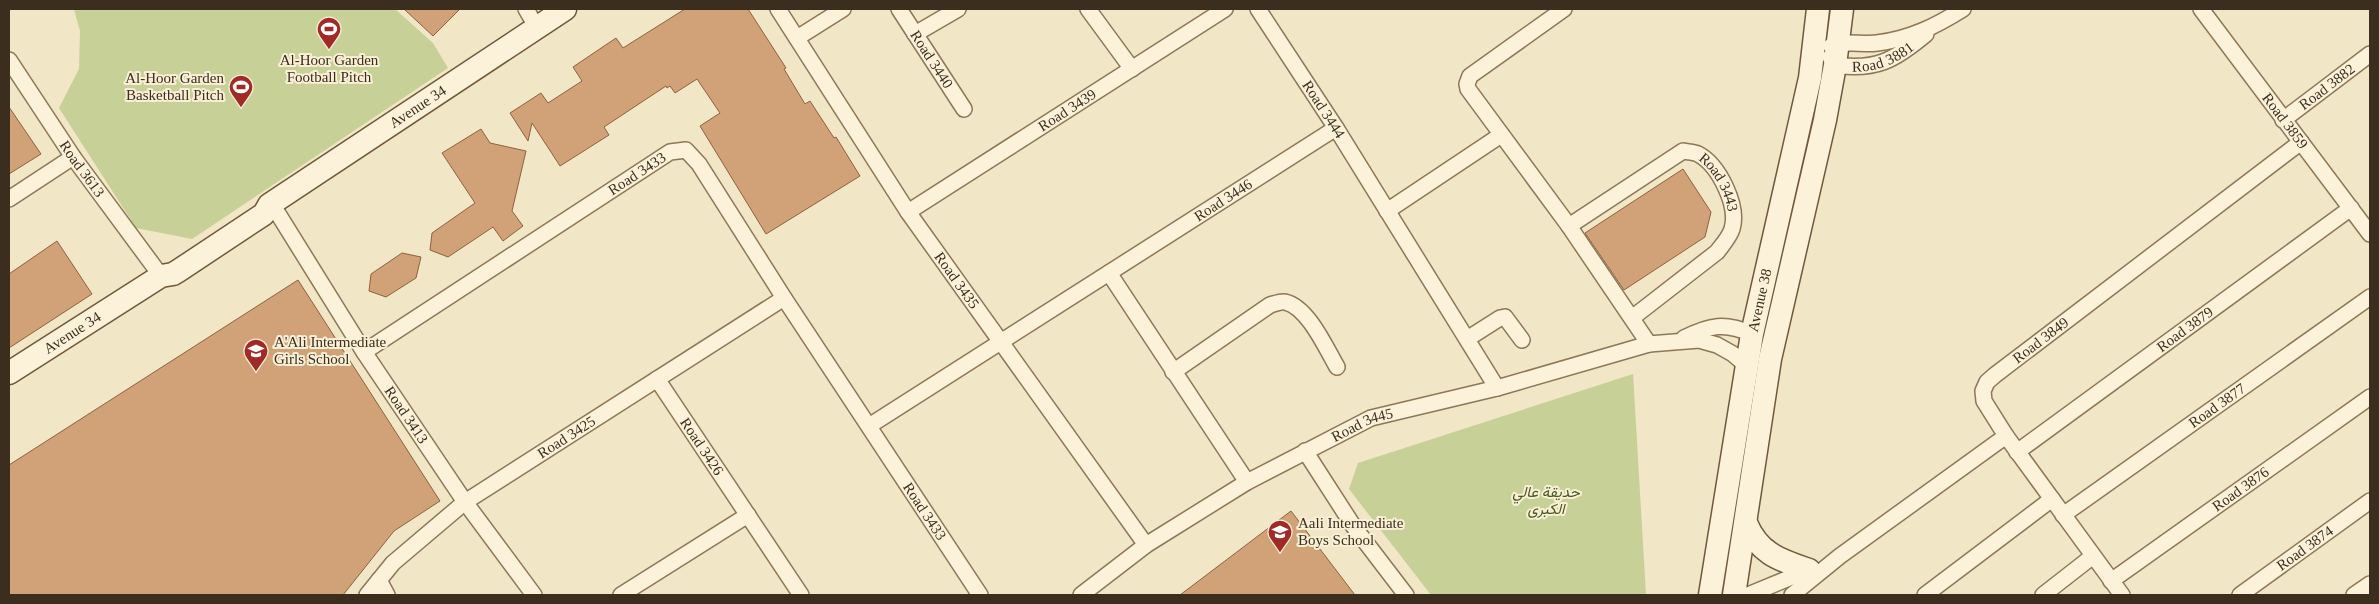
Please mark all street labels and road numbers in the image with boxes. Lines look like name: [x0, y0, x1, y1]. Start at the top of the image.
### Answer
street label: Road 3440: [907, 28, 956, 91]
street label: Road 3881: [1852, 39, 1917, 75]
street label: Road 3882: [2296, 61, 2358, 113]
street label: Road 3444: [1299, 78, 1349, 142]
street label: Avenue 34: [386, 82, 449, 131]
street label: Road 3439: [1035, 86, 1099, 134]
street label: Road 3859: [2259, 90, 2311, 152]
street label: Road 3613: [56, 138, 108, 200]
street label: Road 3433: [605, 149, 669, 198]
street label: Road 3443: [1696, 149, 1741, 213]
street label: Road 3446: [1191, 175, 1255, 224]
street label: Road 3435: [931, 249, 982, 312]
street label: Avenue 38: [1745, 267, 1775, 333]
street label: Road 3879: [2154, 304, 2216, 355]
street label: Avenue 34: [41, 308, 104, 357]
street label: Road 3849: [2010, 314, 2071, 366]
street label: Road 3877: [2186, 380, 2249, 431]
street label: Road 3413: [381, 383, 431, 446]
street label: Road 3445: [1329, 405, 1394, 445]
street label: Road 3425: [535, 413, 598, 461]
street label: Road 3426: [677, 415, 727, 478]
street label: Road 3876: [2209, 463, 2272, 514]
street label: Road 3433: [900, 480, 949, 543]
street label: Road 3874: [2274, 522, 2336, 574]

